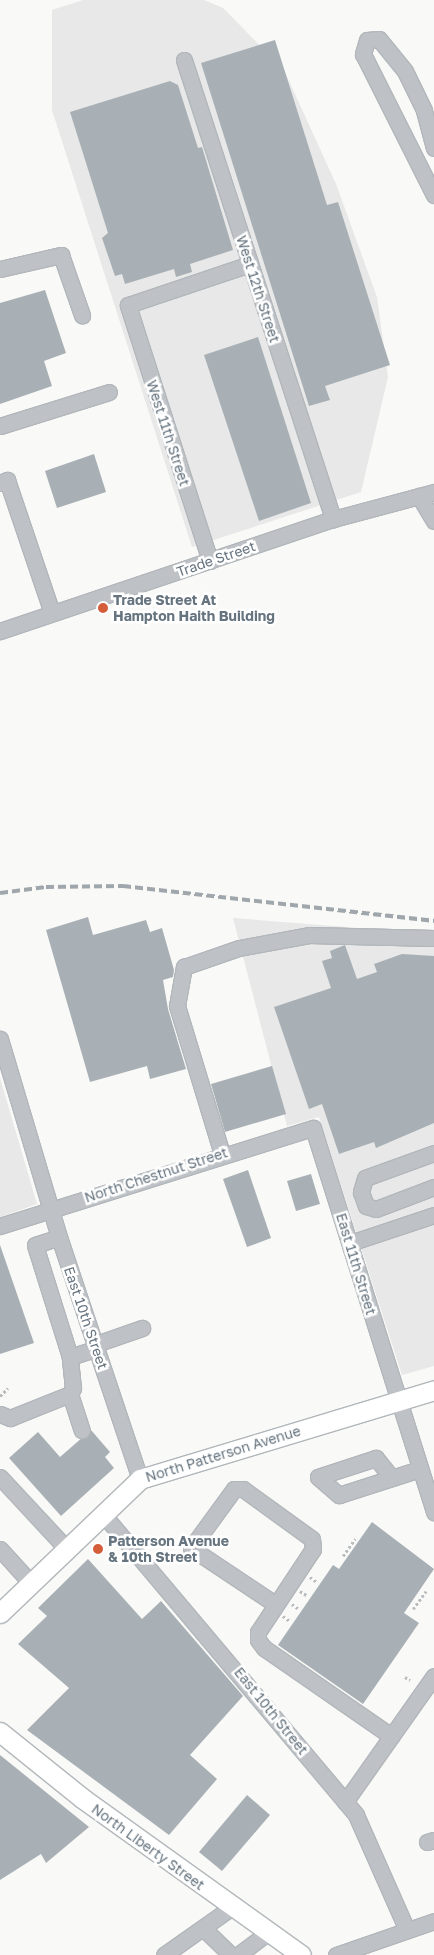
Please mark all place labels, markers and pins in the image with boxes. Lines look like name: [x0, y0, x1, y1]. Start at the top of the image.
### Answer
place label: Trade Street At Hampton Haith Building: [113, 592, 275, 624]
marker: Trade Street At Hampton Haith Building: [97, 602, 109, 614]
place label: Patterson Avenue & 10th Street: [108, 1533, 229, 1565]
marker: Patterson Avenue & 10th Street: [92, 1543, 104, 1555]

